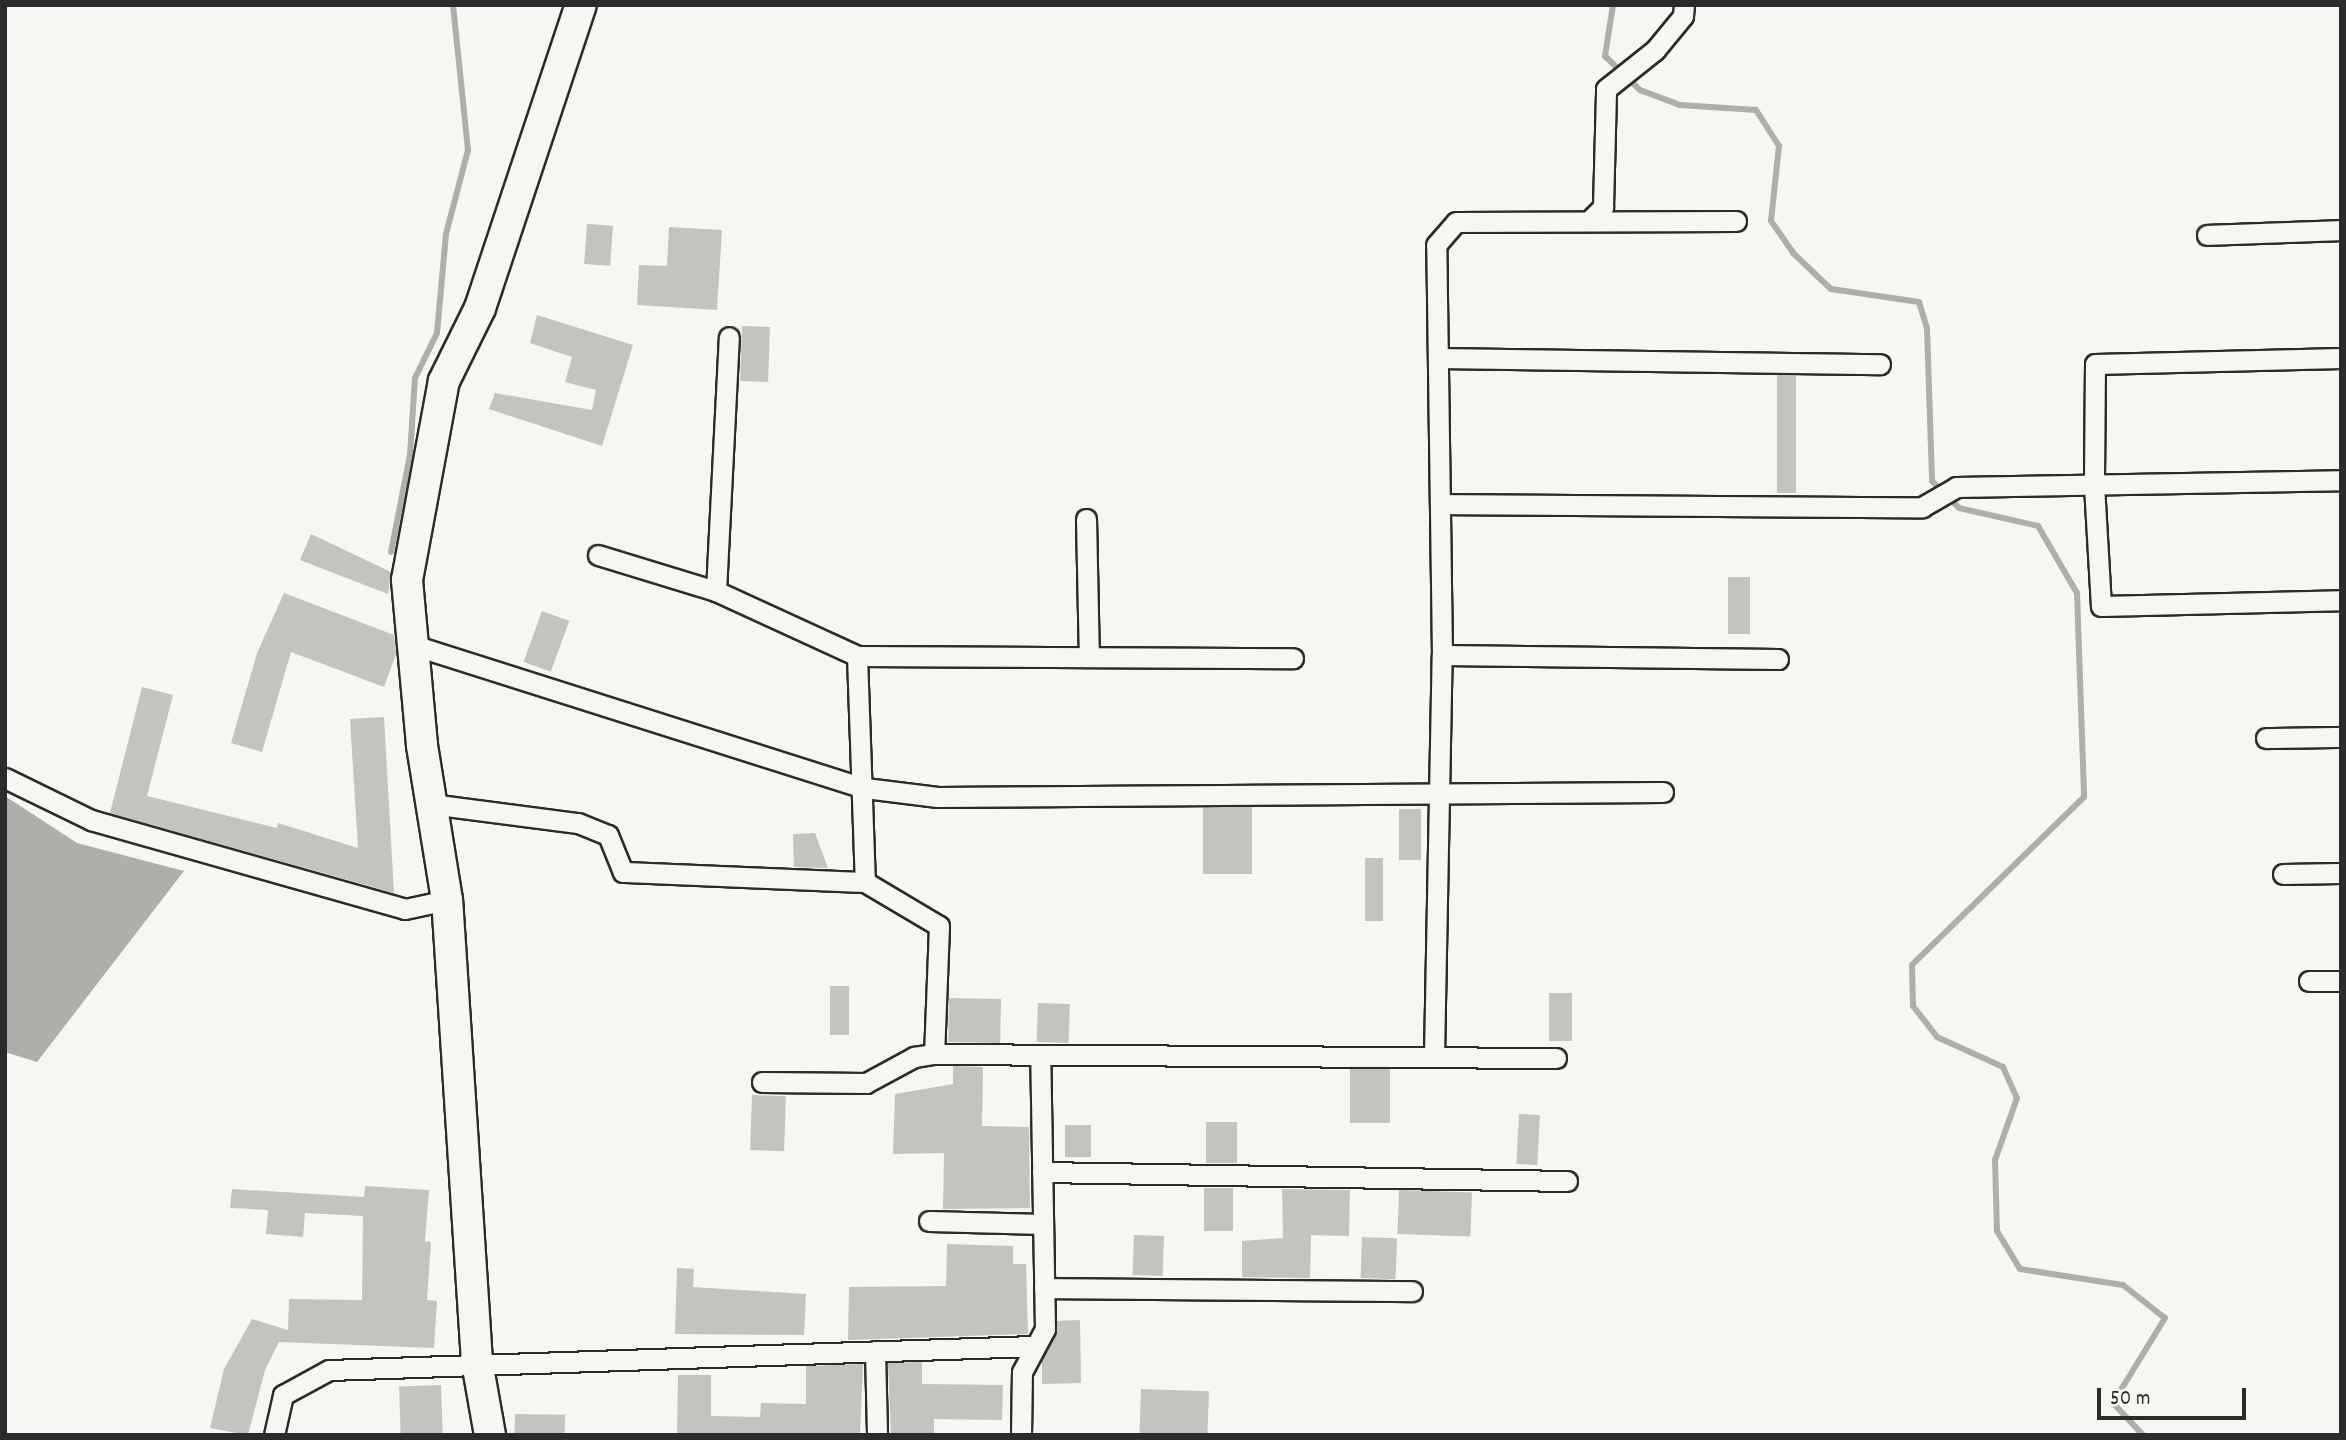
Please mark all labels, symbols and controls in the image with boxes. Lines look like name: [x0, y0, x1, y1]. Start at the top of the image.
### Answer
scale bar: [2101, 1374, 2250, 1418]
text: 50 m: [2110, 1385, 2150, 1415]

